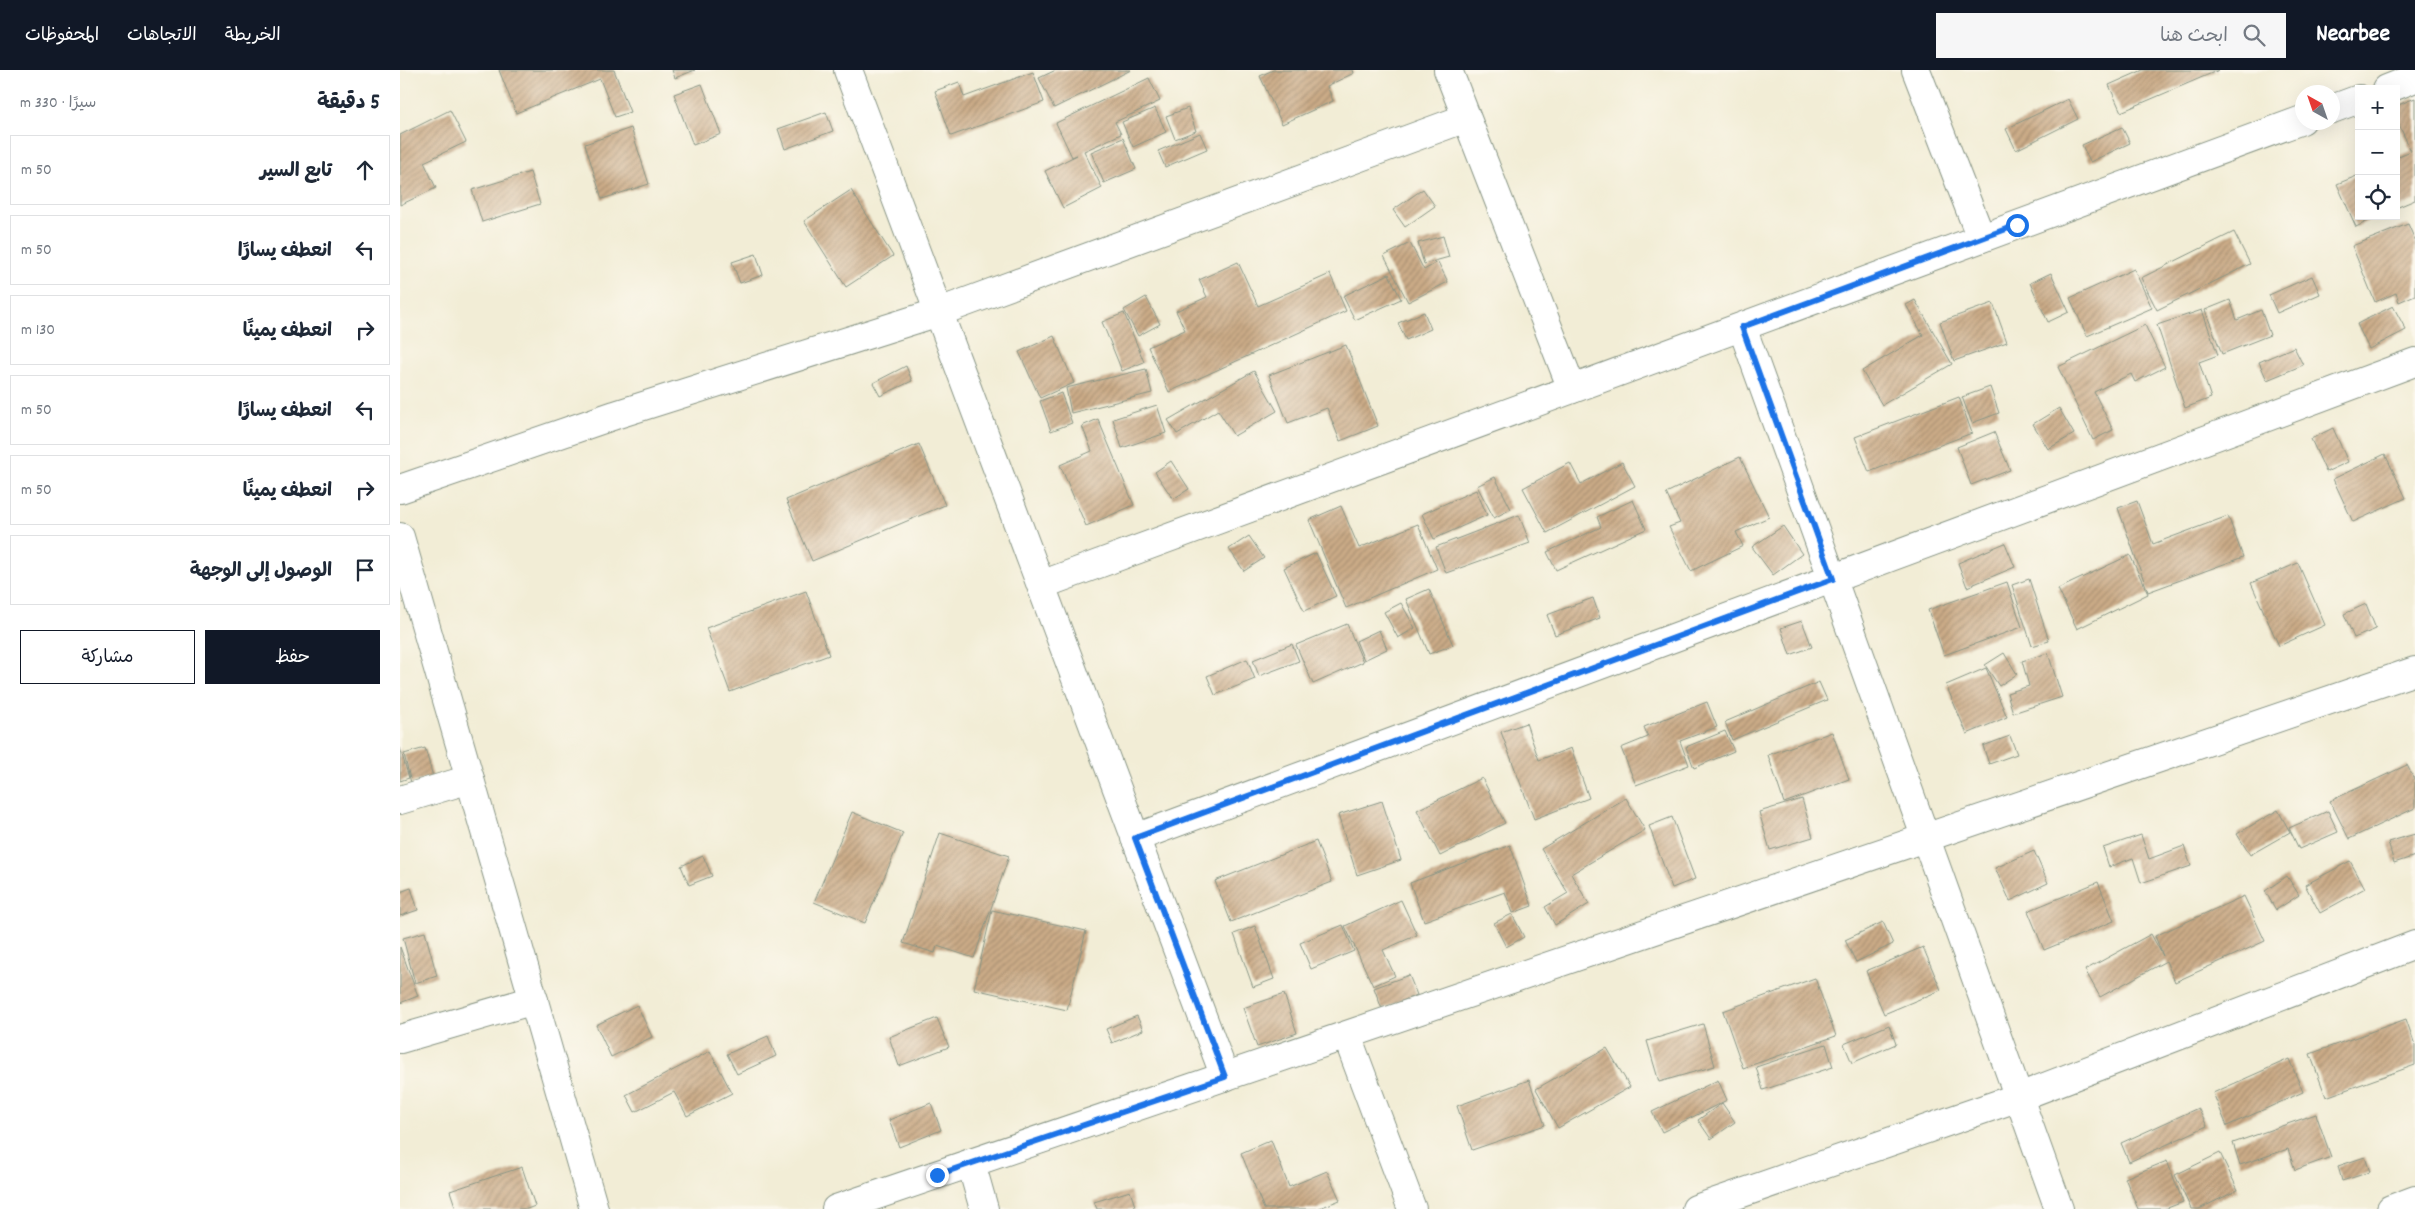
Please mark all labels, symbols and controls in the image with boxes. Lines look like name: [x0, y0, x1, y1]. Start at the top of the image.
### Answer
search box: [1936, 13, 2286, 58]
text: Nearbee: [2316, 18, 2390, 52]
icon: search: [2240, 21, 2268, 49]
text: المحفوظات: [25, 24, 99, 49]
text: الاتجاهات: [127, 24, 197, 49]
text: الخريطة: [225, 24, 281, 49]
text: ابحث هنا: [2160, 24, 2228, 51]
north arrow: [2295, 85, 2340, 130]
map controls: [2355, 85, 2400, 220]
button: +: [2355, 85, 2400, 130]
text: 5 دقيقة: [317, 89, 380, 119]
text: سيرًا · 330 m: [20, 92, 96, 115]
button: −: [2355, 130, 2400, 175]
icon: ahead: [351, 156, 379, 184]
text: 50 m: [21, 159, 52, 182]
text: تابع السير: [260, 159, 332, 186]
button: locate: [2355, 175, 2400, 220]
route start: [2006, 214, 2029, 237]
icon: left: [351, 236, 379, 264]
text: 50 m: [21, 239, 52, 262]
text: انعطف يسارًا: [238, 239, 332, 266]
icon: right: [351, 316, 379, 344]
text: 130 m: [21, 319, 55, 342]
text: انعطف يمينًا: [243, 319, 332, 346]
icon: left: [351, 396, 379, 424]
text: 50 m: [21, 399, 52, 422]
text: انعطف يسارًا: [238, 399, 332, 426]
icon: right: [351, 476, 379, 504]
text: 50 m: [21, 479, 52, 502]
text: انعطف يمينًا: [243, 479, 332, 506]
icon: arrive: [351, 556, 379, 584]
text: الوصول إلى الوجهة: [190, 559, 332, 586]
button: مشاركة: [20, 630, 195, 684]
button: حفظ: [205, 630, 380, 684]
route end: [926, 1164, 949, 1187]

